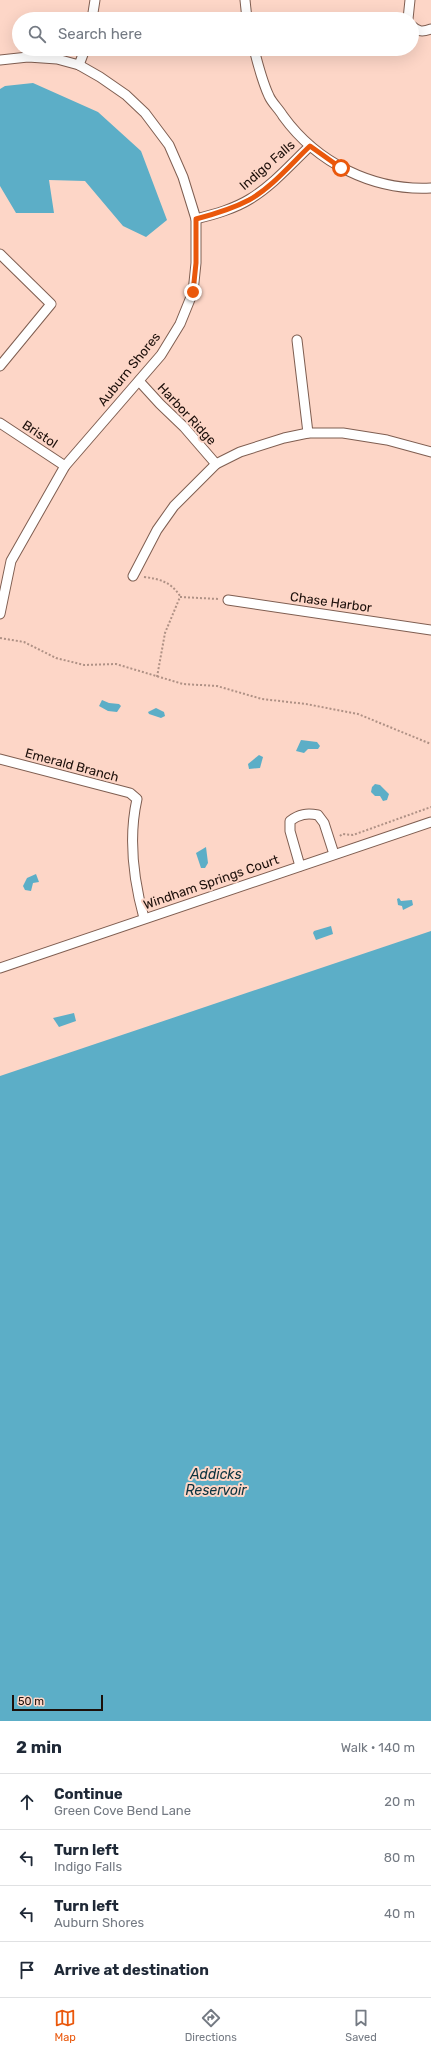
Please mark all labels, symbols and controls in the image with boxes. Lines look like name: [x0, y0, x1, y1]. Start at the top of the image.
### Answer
search box: [12, 12, 419, 56]
icon: search: [26, 23, 48, 45]
text: Search here: [58, 25, 142, 43]
street label: Indigo Falls: [236, 137, 299, 194]
route start: [332, 159, 350, 177]
route end: [184, 283, 202, 301]
street label: Auburn Shores: [95, 329, 163, 409]
street label: Harbor Ridge: [154, 380, 219, 449]
street label: Bristol: [20, 417, 60, 451]
street label: Chase Harbor: [289, 589, 373, 615]
street label: Emerald Branch: [23, 745, 121, 785]
street label: Windham Springs Court: [141, 852, 281, 913]
water label: Addicks Reservoir: [185, 1466, 247, 1499]
scale bar: [12, 1693, 103, 1712]
text: 50 m: [18, 1695, 44, 1708]
text: 2 min: [16, 1737, 62, 1757]
text: Walk · 140 m: [341, 1740, 415, 1755]
text: Continue: [54, 1785, 123, 1803]
icon: ahead: [16, 1791, 38, 1813]
text: 20 m: [384, 1794, 415, 1809]
text: Green Cove Bend Lane: [54, 1803, 191, 1818]
text: Turn left: [54, 1841, 119, 1859]
icon: left: [16, 1847, 38, 1869]
text: 80 m: [384, 1850, 415, 1865]
text: Indigo Falls: [54, 1859, 122, 1874]
text: Turn left: [54, 1897, 119, 1915]
icon: left: [16, 1903, 38, 1925]
text: 40 m: [384, 1906, 415, 1921]
text: Auburn Shores: [54, 1915, 144, 1930]
icon: arrive: [16, 1959, 38, 1981]
text: Arrive at destination: [54, 1961, 209, 1979]
tab: Map: [54, 2007, 76, 2044]
tab: Directions: [185, 2007, 237, 2044]
tab: Saved: [345, 2007, 377, 2044]

